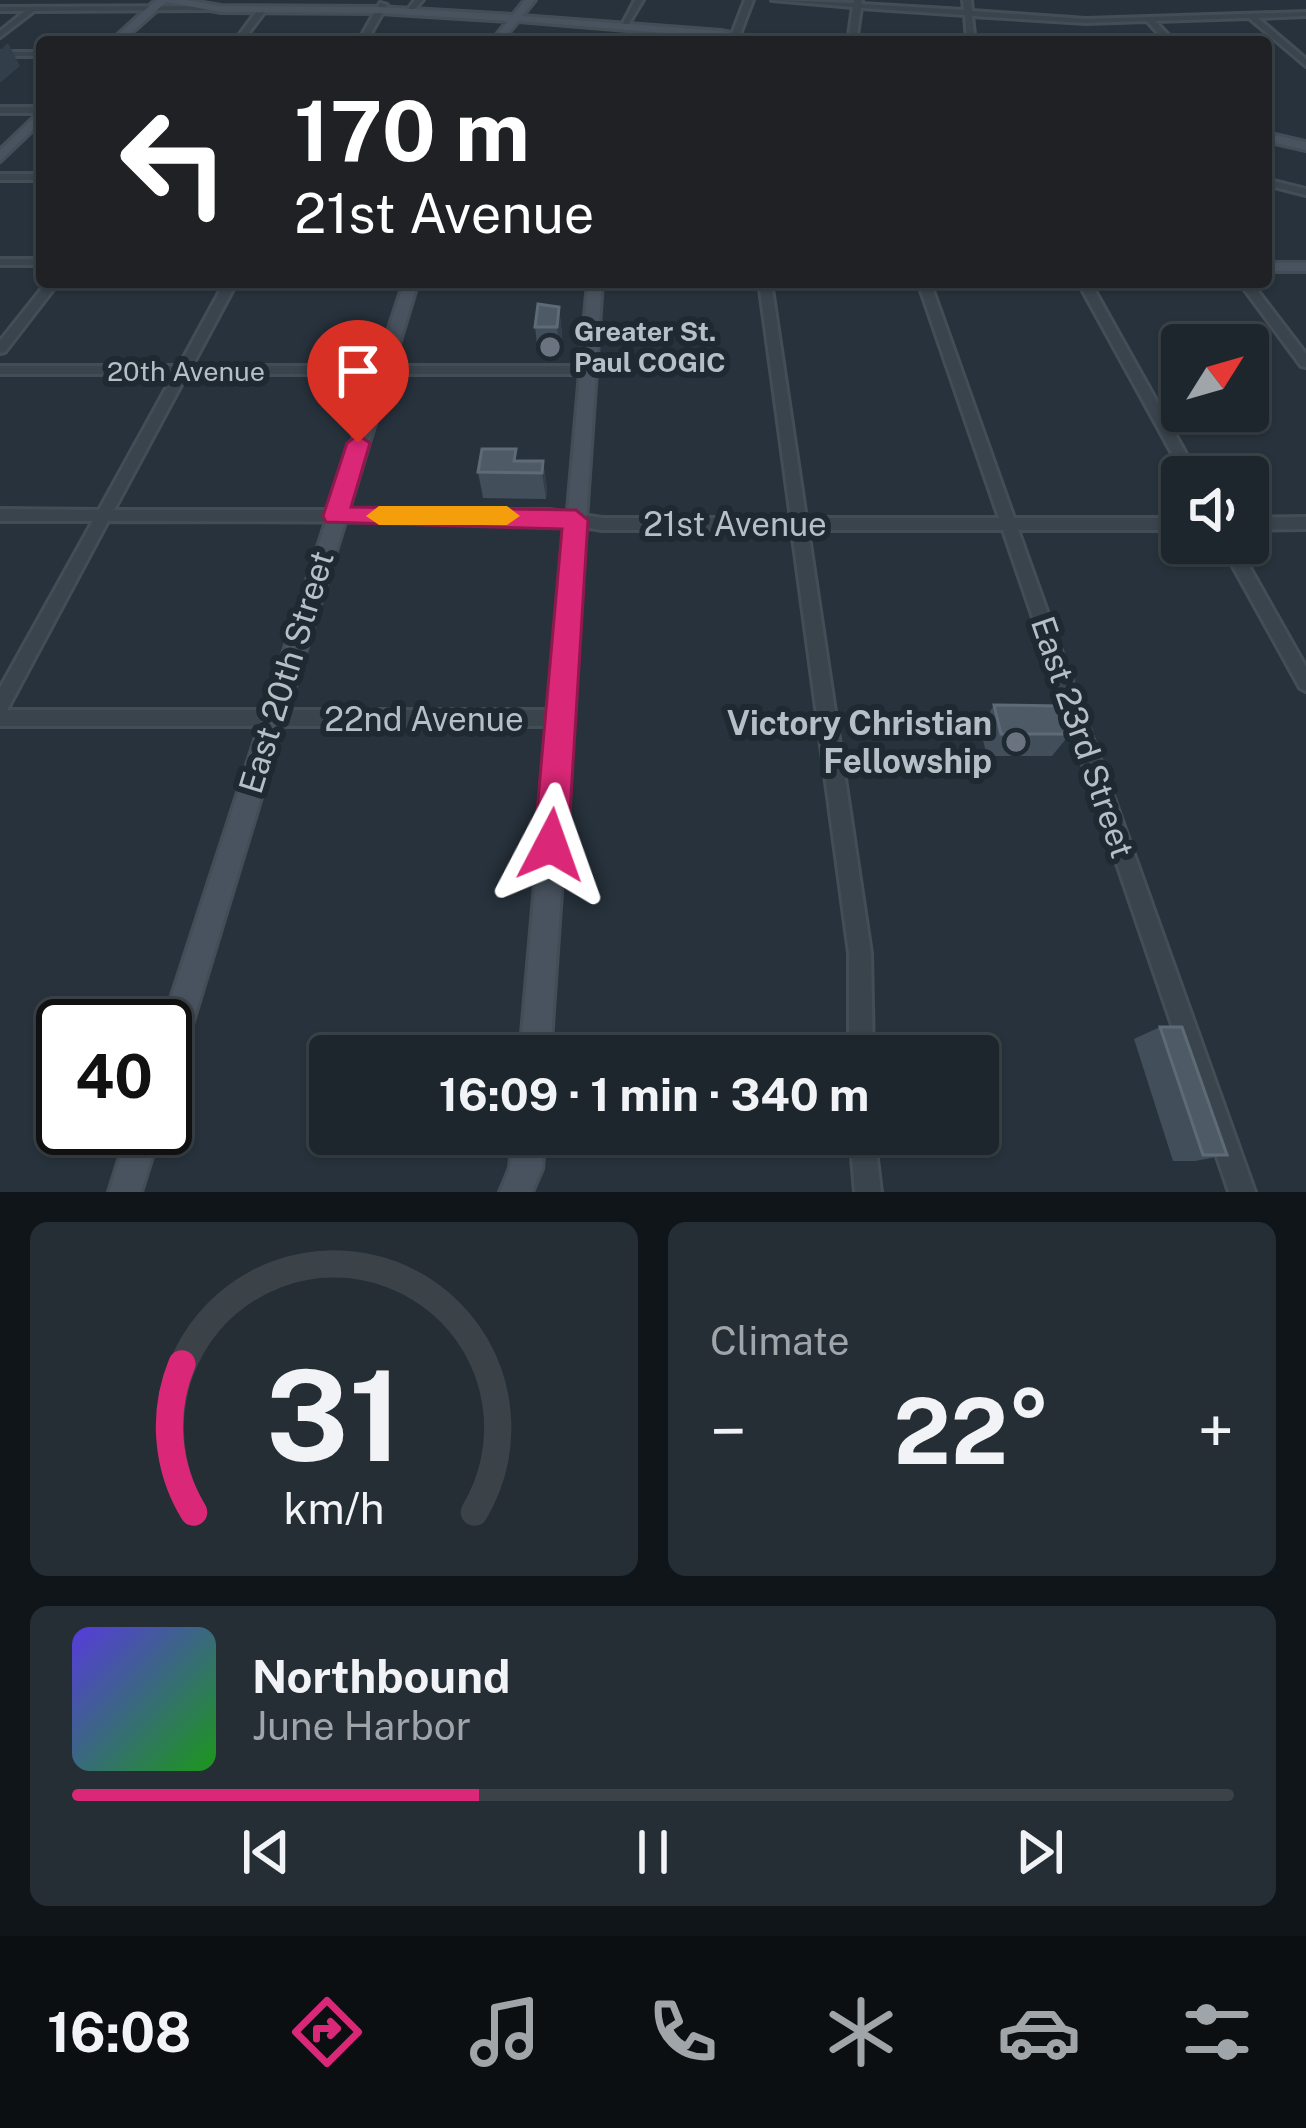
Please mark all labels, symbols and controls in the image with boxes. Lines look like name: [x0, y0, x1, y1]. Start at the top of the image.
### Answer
text: 170 m: [294, 81, 530, 180]
icon: left: [96, 84, 252, 240]
text: 21st Avenue: [294, 182, 594, 245]
place label: Greater St. Paul COGIC: [574, 315, 726, 378]
pin: [307, 320, 409, 443]
north arrow: [1161, 324, 1269, 432]
map controls: [1161, 324, 1269, 564]
marker: Greater St. Paul COGIC: [537, 334, 563, 360]
icon: arrive: [325, 338, 391, 404]
street label: 20th Avenue: [107, 355, 265, 387]
button: sound: [1161, 456, 1269, 564]
street label: 21st Avenue: [643, 505, 827, 543]
street label: East 20th Street: [231, 546, 341, 798]
street label: East 23rd Street: [1024, 611, 1142, 863]
street label: 22nd Avenue: [324, 700, 524, 738]
place label: Victory Christian Fellowship: [727, 704, 992, 780]
marker: Victory Christian Fellowship: [1003, 729, 1029, 755]
position arrow: [488, 782, 614, 908]
speed limit sign: 40: [36, 999, 192, 1155]
text: 16:09 · 1 min · 340 m: [439, 1068, 869, 1121]
text: Climate: [710, 1318, 850, 1364]
text: 31: [266, 1342, 402, 1489]
text: 22°: [894, 1378, 1050, 1484]
text: −: [710, 1392, 747, 1470]
text: +: [1197, 1392, 1234, 1470]
text: km/h: [284, 1483, 384, 1534]
text: Northbound: [252, 1650, 510, 1703]
text: June Harbor: [252, 1703, 471, 1749]
icon: previous: [233, 1819, 299, 1885]
icon: pause: [620, 1819, 686, 1885]
icon: next: [1007, 1819, 1073, 1885]
icon: directions: [285, 1990, 369, 2074]
icon: music: [463, 1990, 547, 2074]
icon: phone: [641, 1990, 725, 2074]
icon: climate: [819, 1990, 903, 2074]
icon: car: [997, 1990, 1081, 2074]
icon: filters: [1175, 1990, 1259, 2074]
text: 16:08: [47, 2001, 191, 2064]

